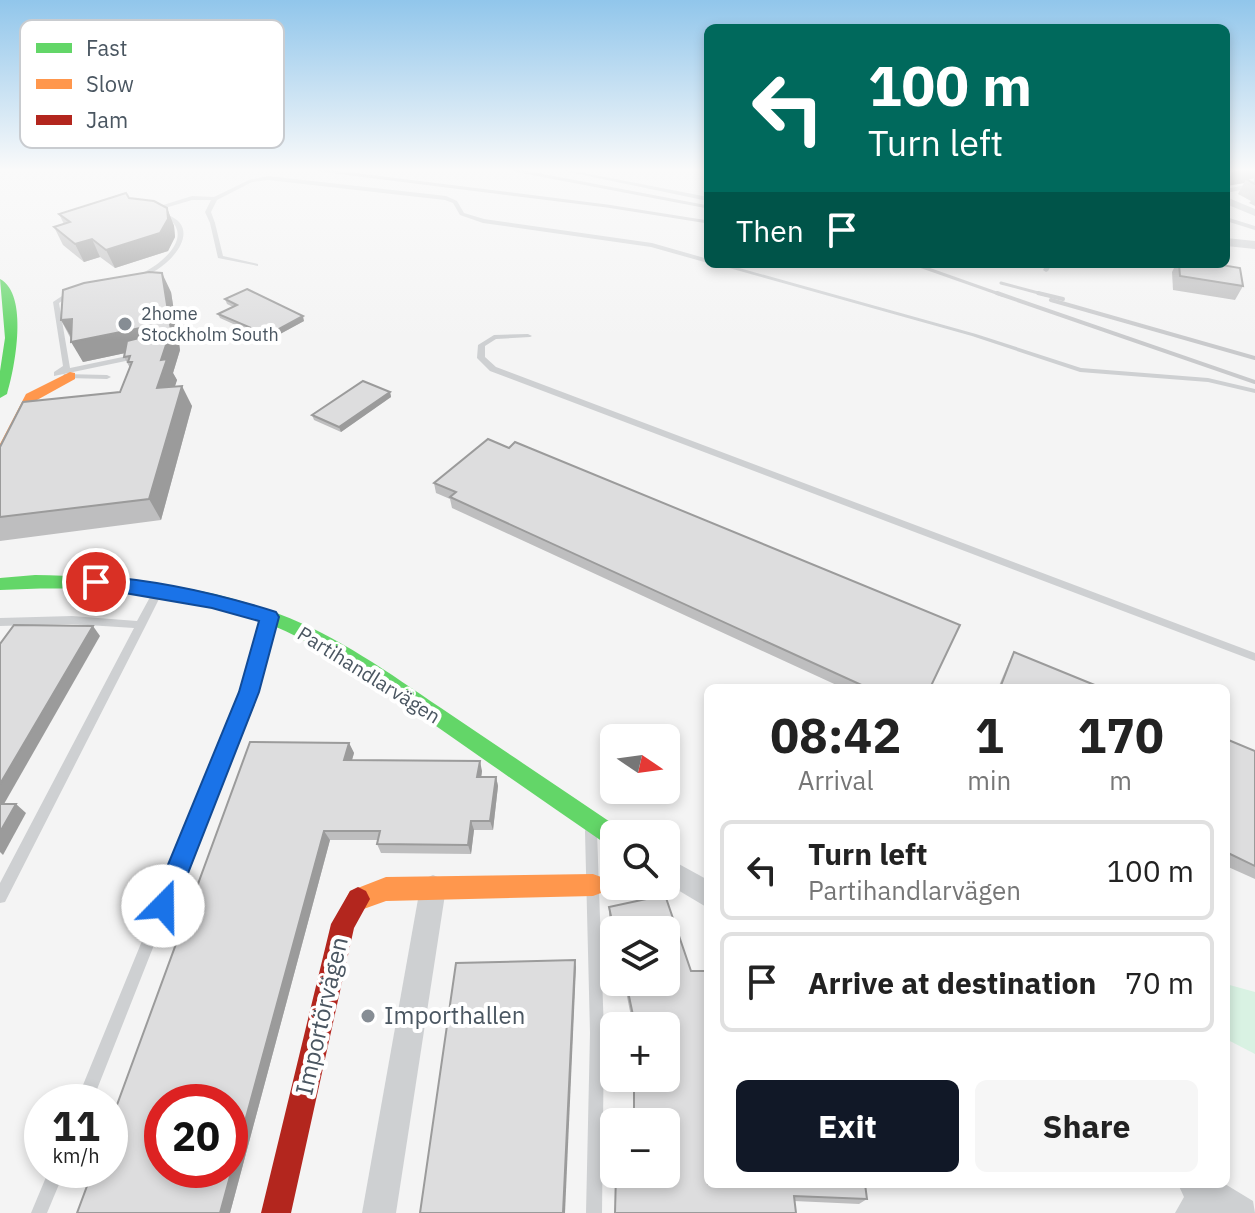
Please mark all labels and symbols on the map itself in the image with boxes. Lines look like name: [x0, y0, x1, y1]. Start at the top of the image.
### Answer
legend: [20, 20, 284, 148]
text: Fast: [86, 33, 127, 62]
text: Slow: [86, 69, 134, 98]
text: Jam: [86, 105, 128, 134]
place label: 2home Stockholm South: [141, 302, 279, 346]
marker: 2home Stockholm South: [116, 315, 134, 333]
pin: [62, 548, 130, 616]
street label: Partihandlarvägen: [293, 620, 446, 729]
north arrow: [600, 724, 680, 804]
position arrow: [121, 864, 205, 948]
street label: Importörvägen: [287, 934, 355, 1098]
place label: Importhallen: [384, 999, 525, 1031]
marker: Importhallen: [359, 1007, 377, 1025]
speed limit sign: 20: [144, 1084, 248, 1188]

